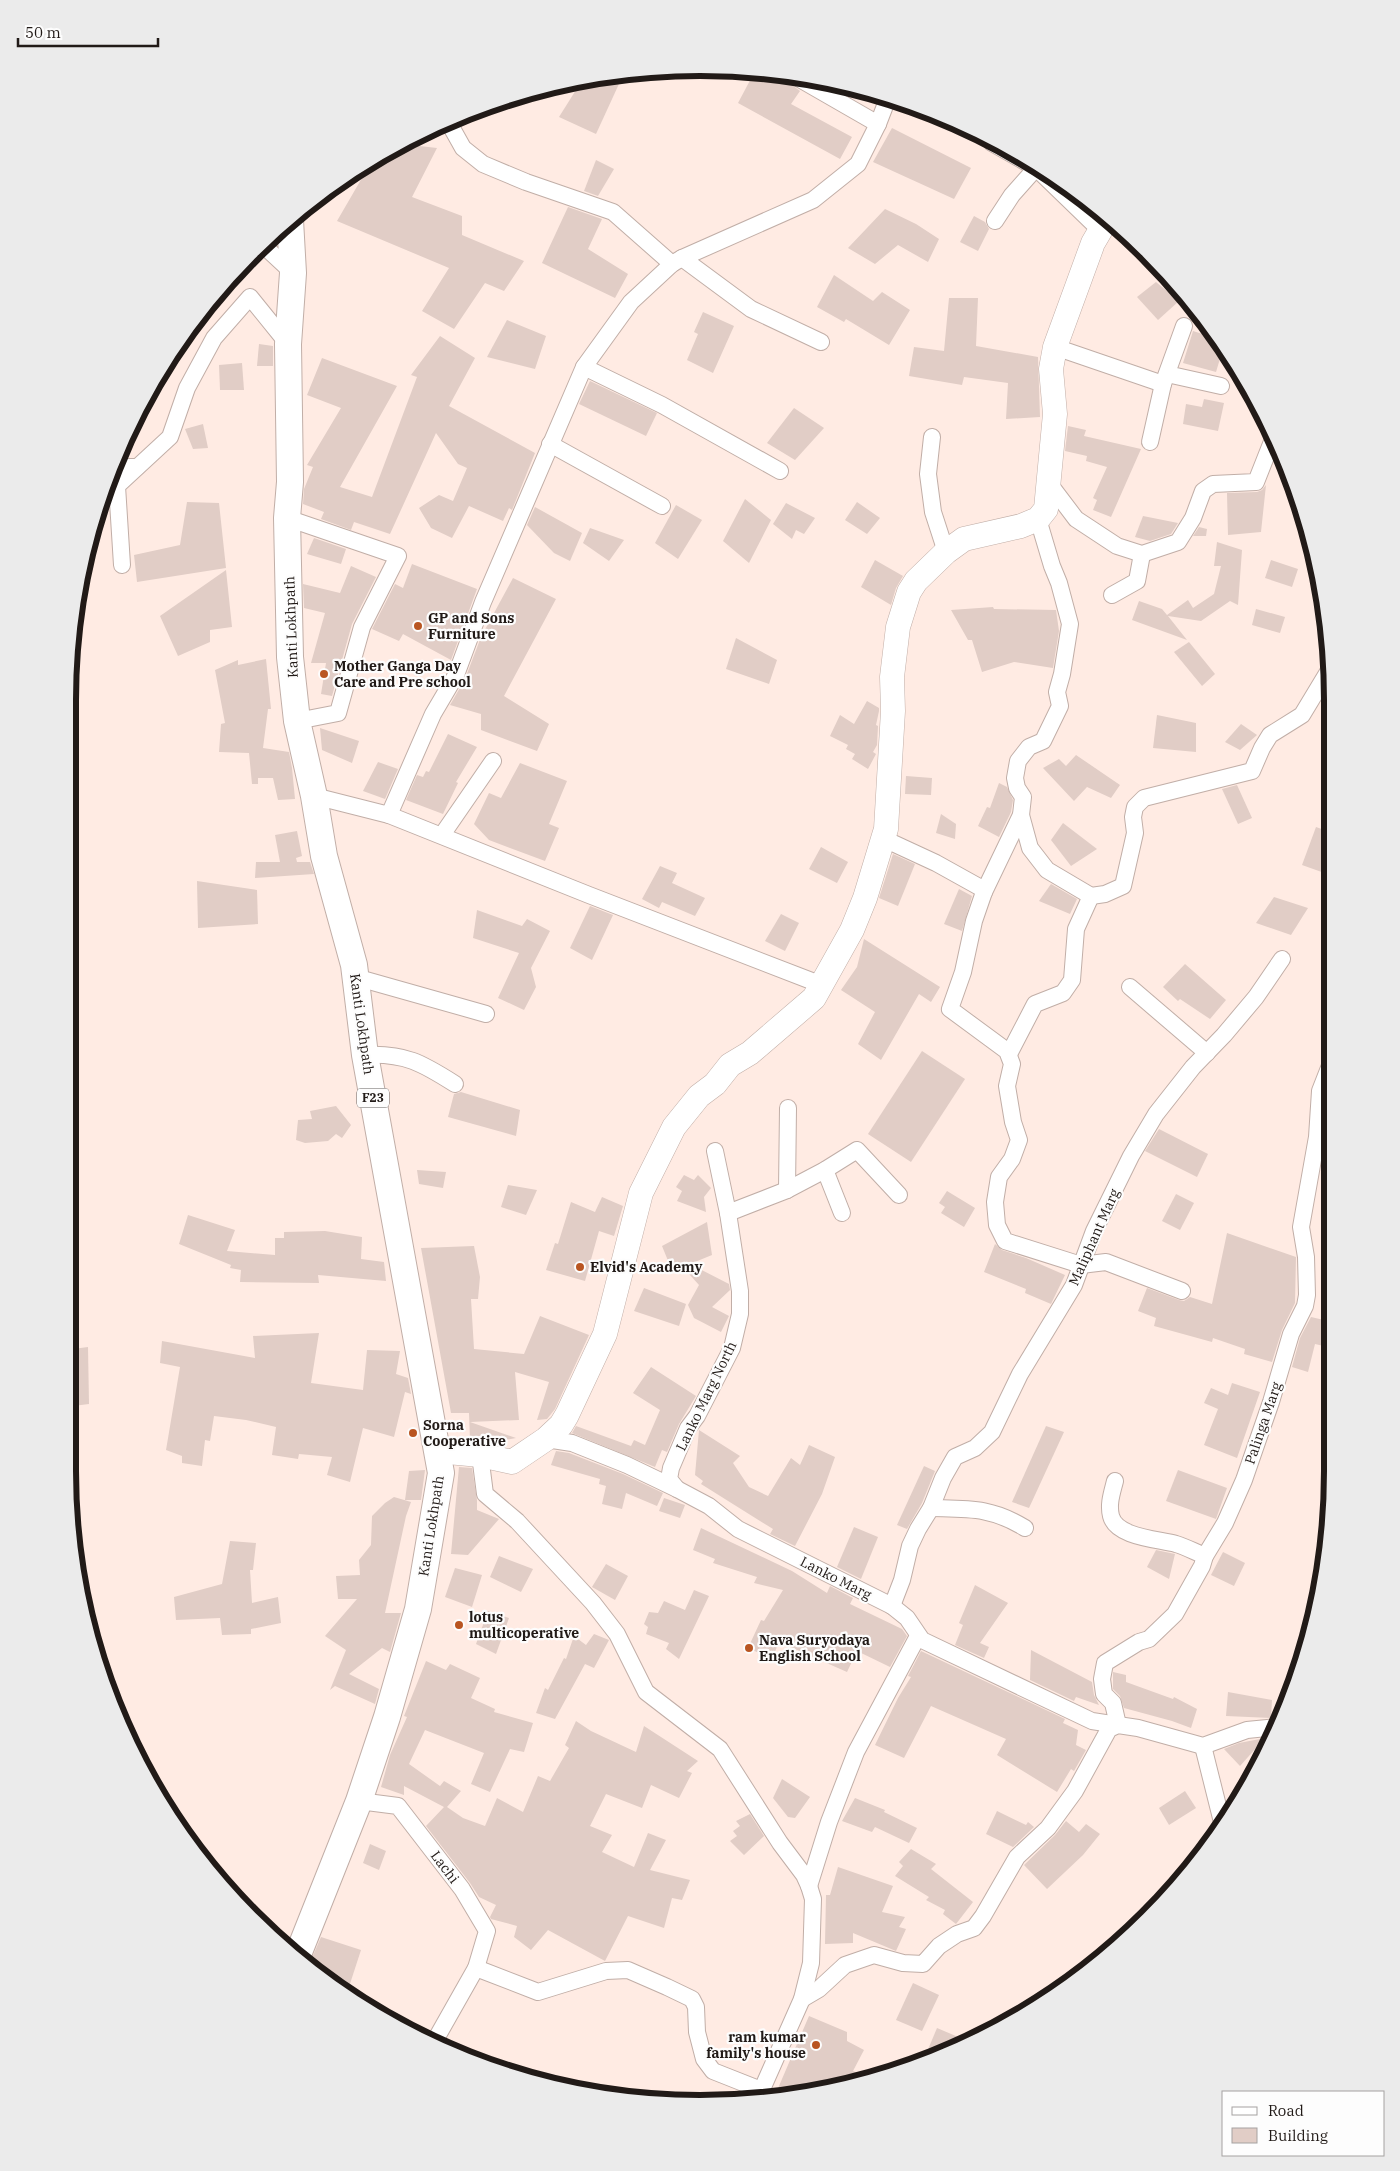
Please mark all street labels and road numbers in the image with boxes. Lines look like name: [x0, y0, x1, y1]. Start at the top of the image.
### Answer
street label: Kanti Lokhpath: [280, 576, 302, 678]
street label: Kanti Lokhpath: [346, 972, 378, 1076]
road number: F23: [357, 1088, 389, 1108]
street label: Maliphant Marg: [1065, 1185, 1124, 1288]
street label: Lanko Marg North: [672, 1338, 740, 1454]
street label: Palinga Marg: [1241, 1379, 1286, 1467]
street label: Kanti Lokhpath: [414, 1474, 448, 1578]
street label: Lanko Marg: [797, 1552, 875, 1604]
street label: Lachi: [427, 1847, 463, 1887]

